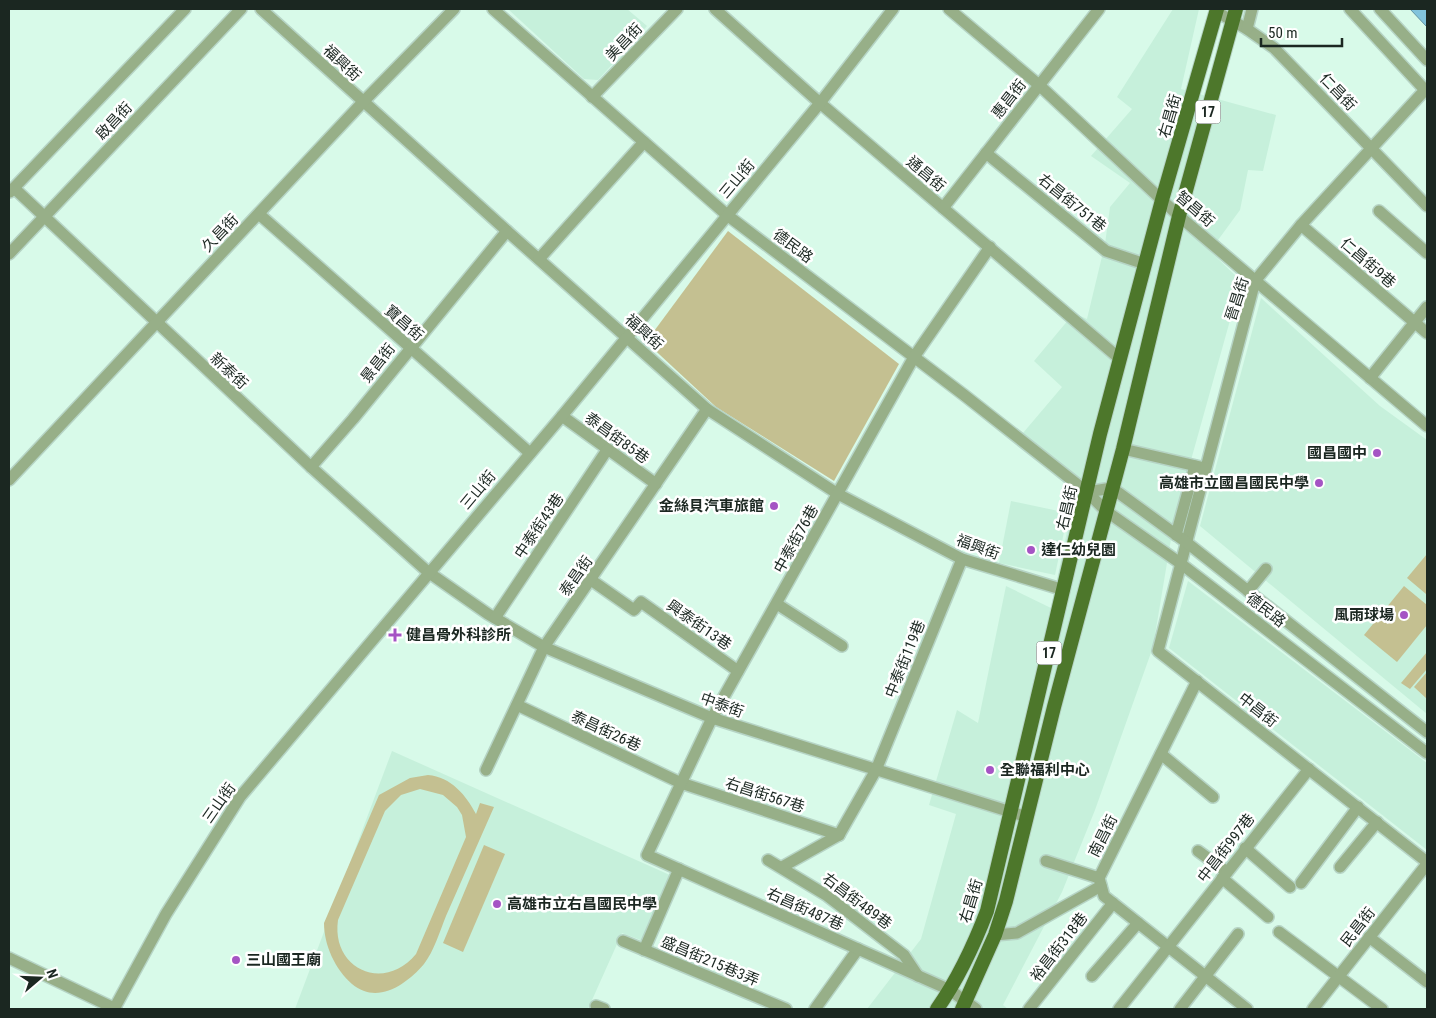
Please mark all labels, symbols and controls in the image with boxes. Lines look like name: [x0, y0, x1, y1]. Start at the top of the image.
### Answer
scale bar: [1261, 15, 1342, 47]
street label: 美昌街: [602, 20, 646, 64]
text: 50 m: [1268, 24, 1298, 42]
street label: 福興街: [319, 41, 365, 85]
street label: 仁昌街: [1316, 70, 1360, 114]
street label: 惠昌街: [988, 76, 1030, 122]
street label: 右昌街: [1155, 92, 1185, 140]
street label: 啟昌街: [92, 98, 136, 144]
road number: 17: [1196, 100, 1220, 124]
street label: 通昌街: [903, 153, 949, 195]
street label: 三山街: [716, 156, 758, 202]
street label: 右昌街751巷: [1034, 170, 1110, 236]
street label: 智昌街: [1172, 187, 1218, 231]
street label: 久昌街: [198, 211, 242, 255]
street label: 德民路: [770, 225, 816, 267]
street label: 仁昌街9巷: [1337, 234, 1399, 292]
street label: 晉昌街: [1221, 275, 1253, 323]
street label: 寶昌街: [381, 301, 427, 345]
street label: 福興街: [621, 310, 667, 354]
street label: 景昌街: [357, 340, 399, 386]
street label: 新泰街: [206, 349, 252, 393]
street label: 泰昌街85巷: [581, 409, 653, 467]
place label: 國昌國中: [1307, 444, 1367, 462]
marker: 國昌國中: [1371, 447, 1383, 459]
street label: 三山街: [457, 467, 499, 513]
place label: 高雄市立國昌國民中學: [1159, 474, 1309, 492]
marker: 高雄市立國昌國民中學: [1313, 477, 1325, 489]
street label: 右昌街: [1053, 484, 1081, 532]
street label: 中泰街43巷: [511, 490, 567, 562]
place label: 金絲貝汽車旅館: [659, 497, 764, 515]
marker: 金絲貝汽車旅館: [768, 500, 780, 512]
street label: 中泰街76巷: [770, 502, 822, 576]
street label: 福興街: [954, 531, 1002, 563]
place label: 達仁幼兒園: [1041, 541, 1116, 559]
marker: 達仁幼兒園: [1025, 544, 1037, 556]
street label: 泰昌街: [556, 552, 596, 600]
street label: 德民路: [1243, 589, 1289, 631]
street label: 興泰街13巷: [663, 596, 735, 654]
place label: 風雨球場: [1334, 606, 1394, 624]
marker: 風雨球場: [1398, 609, 1410, 621]
street label: 中泰街119巷: [881, 618, 929, 700]
place label: 健昌骨外科診所: [406, 626, 511, 644]
marker: 健昌骨外科診所: [388, 628, 402, 642]
road number: 17: [1036, 641, 1062, 664]
street label: 中泰街: [698, 689, 746, 721]
street label: 中昌街: [1235, 689, 1281, 731]
street label: 泰昌街26巷: [568, 707, 644, 755]
place label: 全聯福利中心: [1000, 761, 1090, 779]
marker: 全聯福利中心: [984, 764, 996, 776]
street label: 右昌街567巷: [723, 774, 807, 816]
street label: 三山街: [199, 779, 239, 827]
street label: 中昌街997巷: [1194, 810, 1258, 886]
street label: 南昌街: [1085, 812, 1121, 860]
street label: 右昌街489巷: [819, 869, 895, 933]
street label: 右昌街: [956, 877, 986, 925]
street label: 右昌街487巷: [764, 884, 846, 934]
place label: 高雄市立右昌國民中學: [507, 895, 657, 913]
marker: 高雄市立右昌國民中學: [491, 898, 503, 910]
street label: 民昌街: [1337, 904, 1379, 950]
street label: 裕昌街318巷: [1027, 909, 1091, 985]
street label: 盛昌街215巷3弄: [658, 932, 762, 990]
place label: 三山國王廟: [246, 951, 321, 969]
north arrow: [15, 953, 65, 1003]
marker: 三山國王廟: [230, 954, 242, 966]
text: N: [43, 967, 61, 980]

